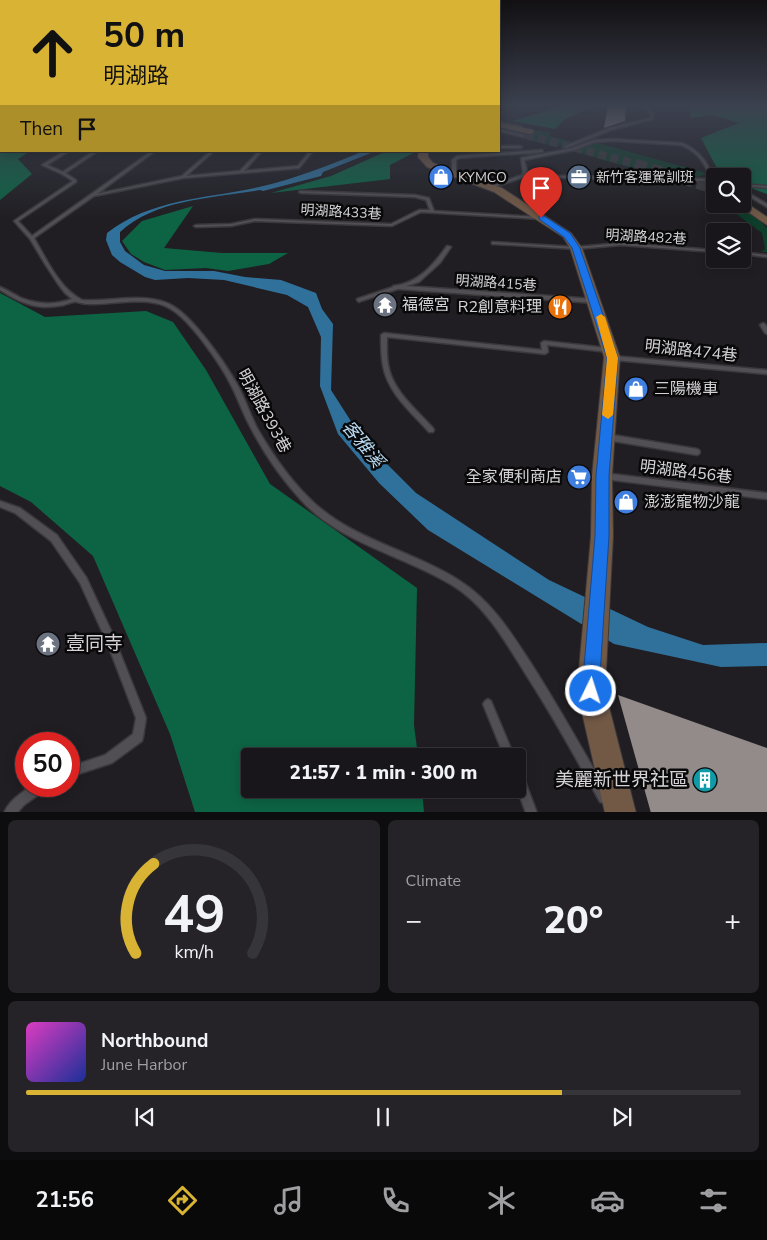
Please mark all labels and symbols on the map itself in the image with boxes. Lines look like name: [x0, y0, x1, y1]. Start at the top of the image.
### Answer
shop icon: KYMCO: [428, 164, 454, 190]
office icon: 新竹客運駕訓班: [566, 164, 592, 190]
pin: [520, 167, 562, 218]
place label: KYMCO: [458, 168, 507, 187]
place label: 新竹客運駕訓班: [596, 168, 694, 187]
street label: 明湖路433巷: [300, 200, 382, 224]
street label: 明湖路482巷: [605, 225, 687, 249]
street label: 明湖路415巷: [455, 271, 537, 295]
temple icon: 福德宮: [372, 292, 398, 318]
place label: 福德宮: [402, 294, 450, 316]
restaurant icon: R2創意料理: [547, 294, 573, 320]
place label: R2創意料理: [458, 296, 542, 318]
street label: 明湖路474巷: [644, 335, 738, 367]
street label: 明湖路393巷: [232, 365, 296, 457]
shop icon: 三陽機車: [623, 376, 649, 402]
place label: 三陽機車: [654, 378, 718, 400]
water label: 客雅溪: [337, 415, 391, 475]
street label: 明湖路456巷: [639, 455, 733, 489]
supermarket icon: 全家便利商店: [566, 464, 592, 490]
place label: 全家便利商店: [466, 466, 562, 488]
shop icon: 澎澎寵物沙龍: [613, 489, 639, 515]
place label: 澎澎寵物沙龍: [644, 491, 740, 513]
temple icon: 壹同寺: [35, 631, 61, 657]
place label: 壹同寺: [66, 631, 123, 657]
position arrow: [564, 664, 616, 716]
speed limit sign: 50: [15, 732, 80, 797]
place label: 美麗新世界社區: [555, 767, 688, 793]
building icon: 美麗新世界社區: [692, 767, 718, 793]

